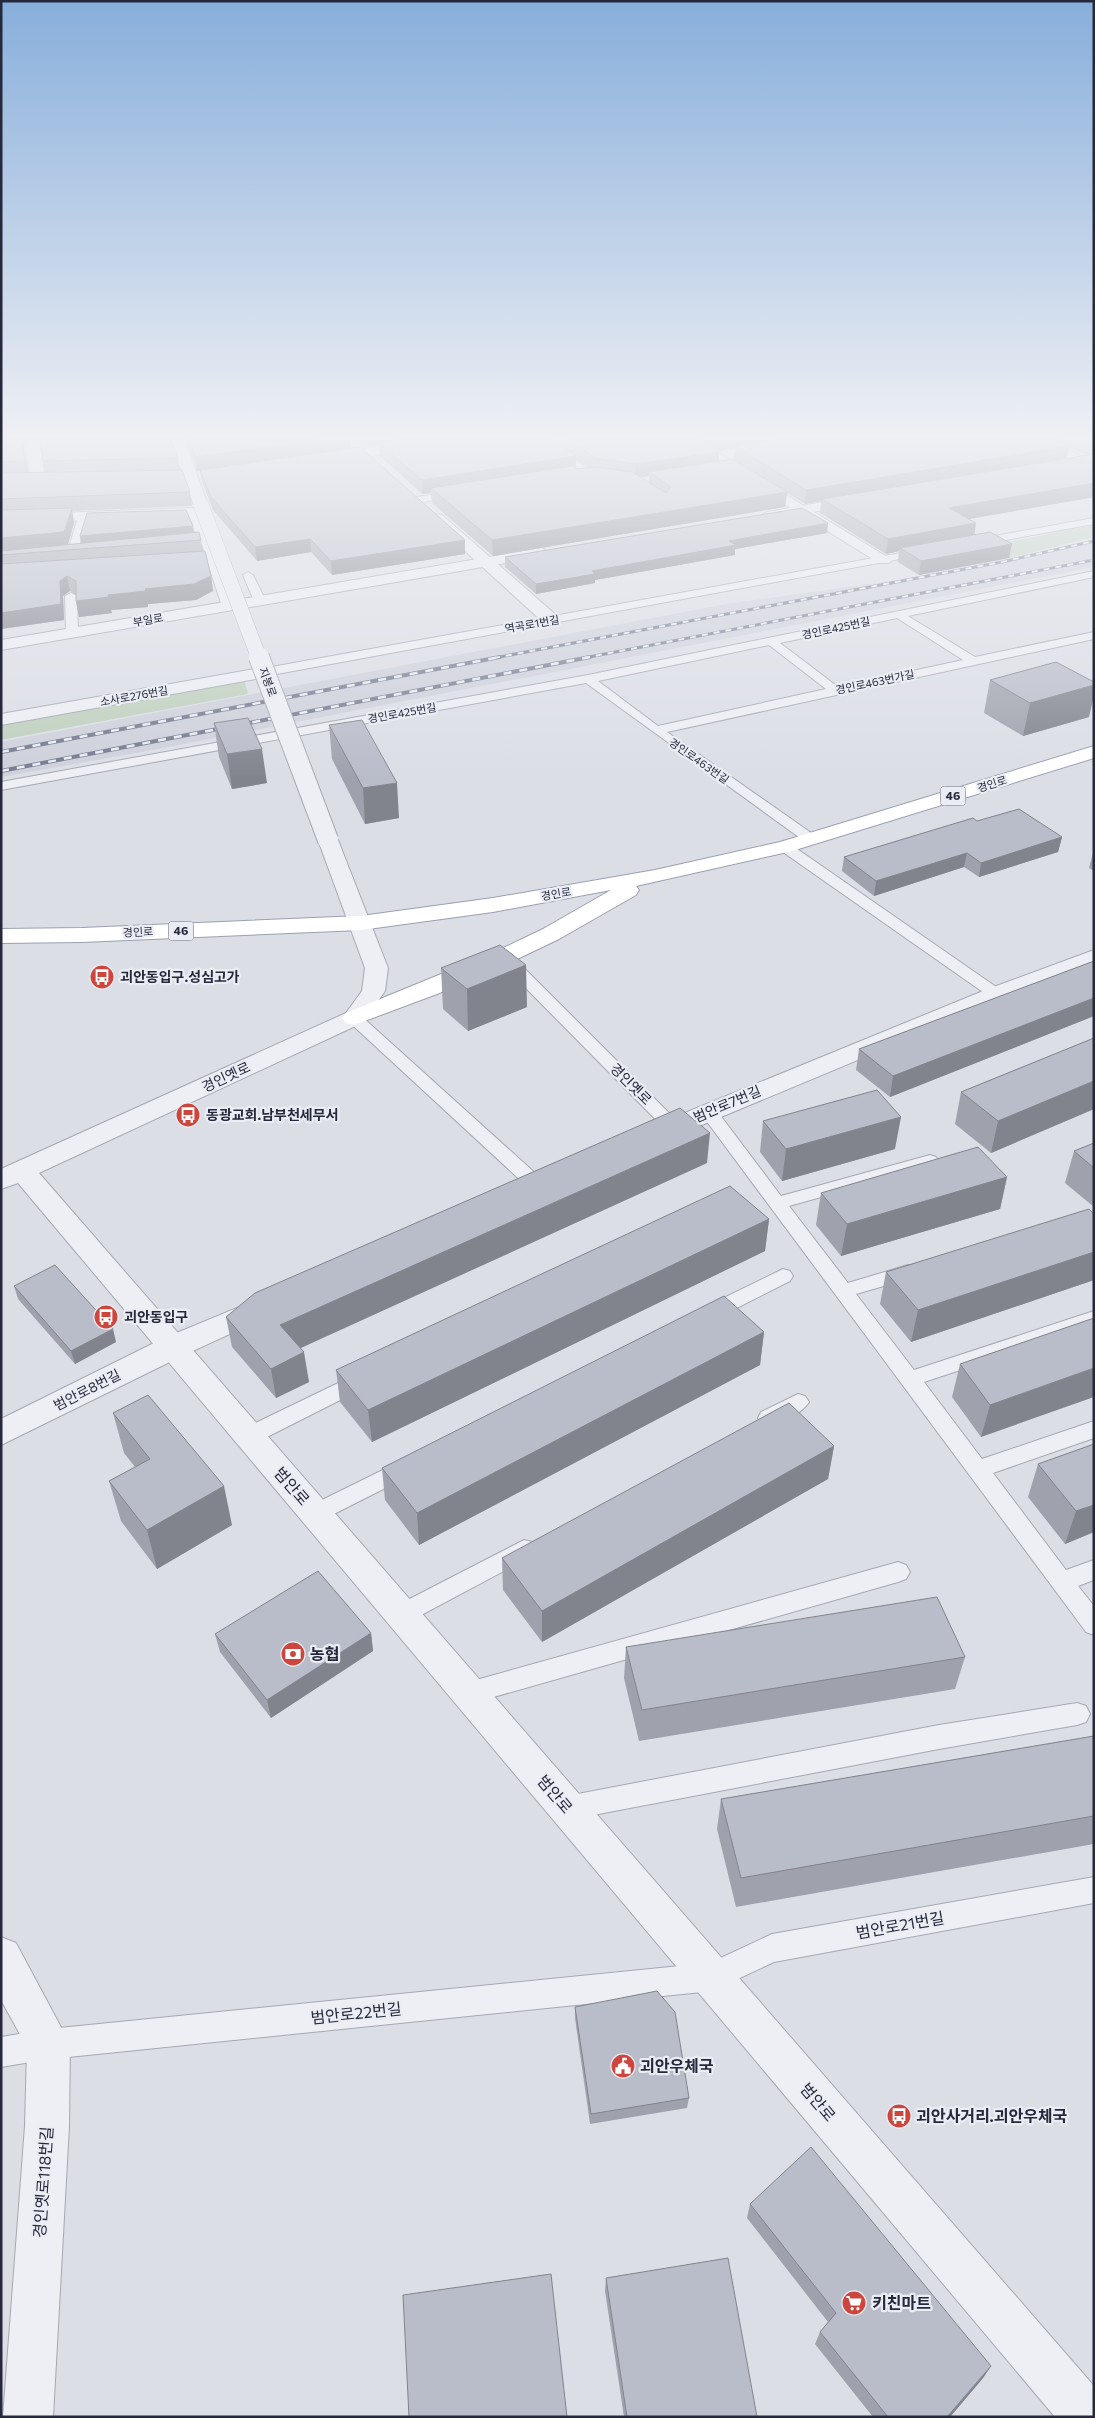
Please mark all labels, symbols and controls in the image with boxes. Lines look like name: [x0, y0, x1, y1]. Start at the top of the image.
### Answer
street label: 부일로: [132, 610, 164, 629]
street label: 역곡로1번길: [504, 612, 560, 635]
street label: 경인로425번길: [801, 614, 871, 641]
street label: 지봉로: [257, 665, 280, 698]
street label: 경인로463번가길: [834, 667, 915, 696]
street label: 소사로276번길: [99, 683, 169, 708]
street label: 경인로425번길: [367, 700, 437, 725]
street label: 경인로463번길: [667, 735, 732, 786]
street label: 경인로: [975, 773, 1008, 794]
road number: 46: [940, 786, 966, 806]
street label: 경인로: [540, 884, 572, 903]
road number: 46: [168, 921, 194, 940]
street label: 경인로: [122, 924, 153, 939]
bus stop icon: 괴안동입구.성심고가: [89, 964, 115, 990]
place label: 괴안동입구.성심고가: [120, 968, 240, 985]
street label: 경인옛로: [199, 1058, 253, 1095]
street label: 경인옛로: [607, 1059, 656, 1108]
street label: 범안로7번길: [690, 1082, 763, 1125]
bus stop icon: 동광교회.남부천세무서: [175, 1102, 201, 1128]
place label: 동광교회.남부천세무서: [206, 1106, 339, 1123]
bus stop icon: 괴안동입구: [93, 1304, 119, 1330]
place label: 괴안동입구: [124, 1308, 189, 1325]
street label: 범안로8번길: [50, 1365, 123, 1414]
street label: 범안로: [271, 1463, 314, 1509]
bank icon: 농협: [280, 1641, 306, 1667]
place label: 농협: [310, 1644, 339, 1663]
street label: 범안로: [534, 1771, 577, 1817]
street label: 범안로21번길: [854, 1907, 946, 1942]
street label: 범안로22번길: [310, 1998, 402, 2027]
public building icon: 괴안우체국: [610, 2053, 636, 2079]
place label: 괴안우체국: [640, 2056, 714, 2075]
street label: 범안로: [797, 2079, 840, 2125]
bus stop icon: 괴안사거리.괴안우체국: [886, 2103, 912, 2129]
place label: 괴안사거리.괴안우체국: [916, 2106, 1067, 2125]
street label: 경인옛로118번길: [29, 2126, 56, 2238]
supermarket icon: 키친마트: [841, 2290, 867, 2316]
place label: 키친마트: [872, 2293, 931, 2312]

